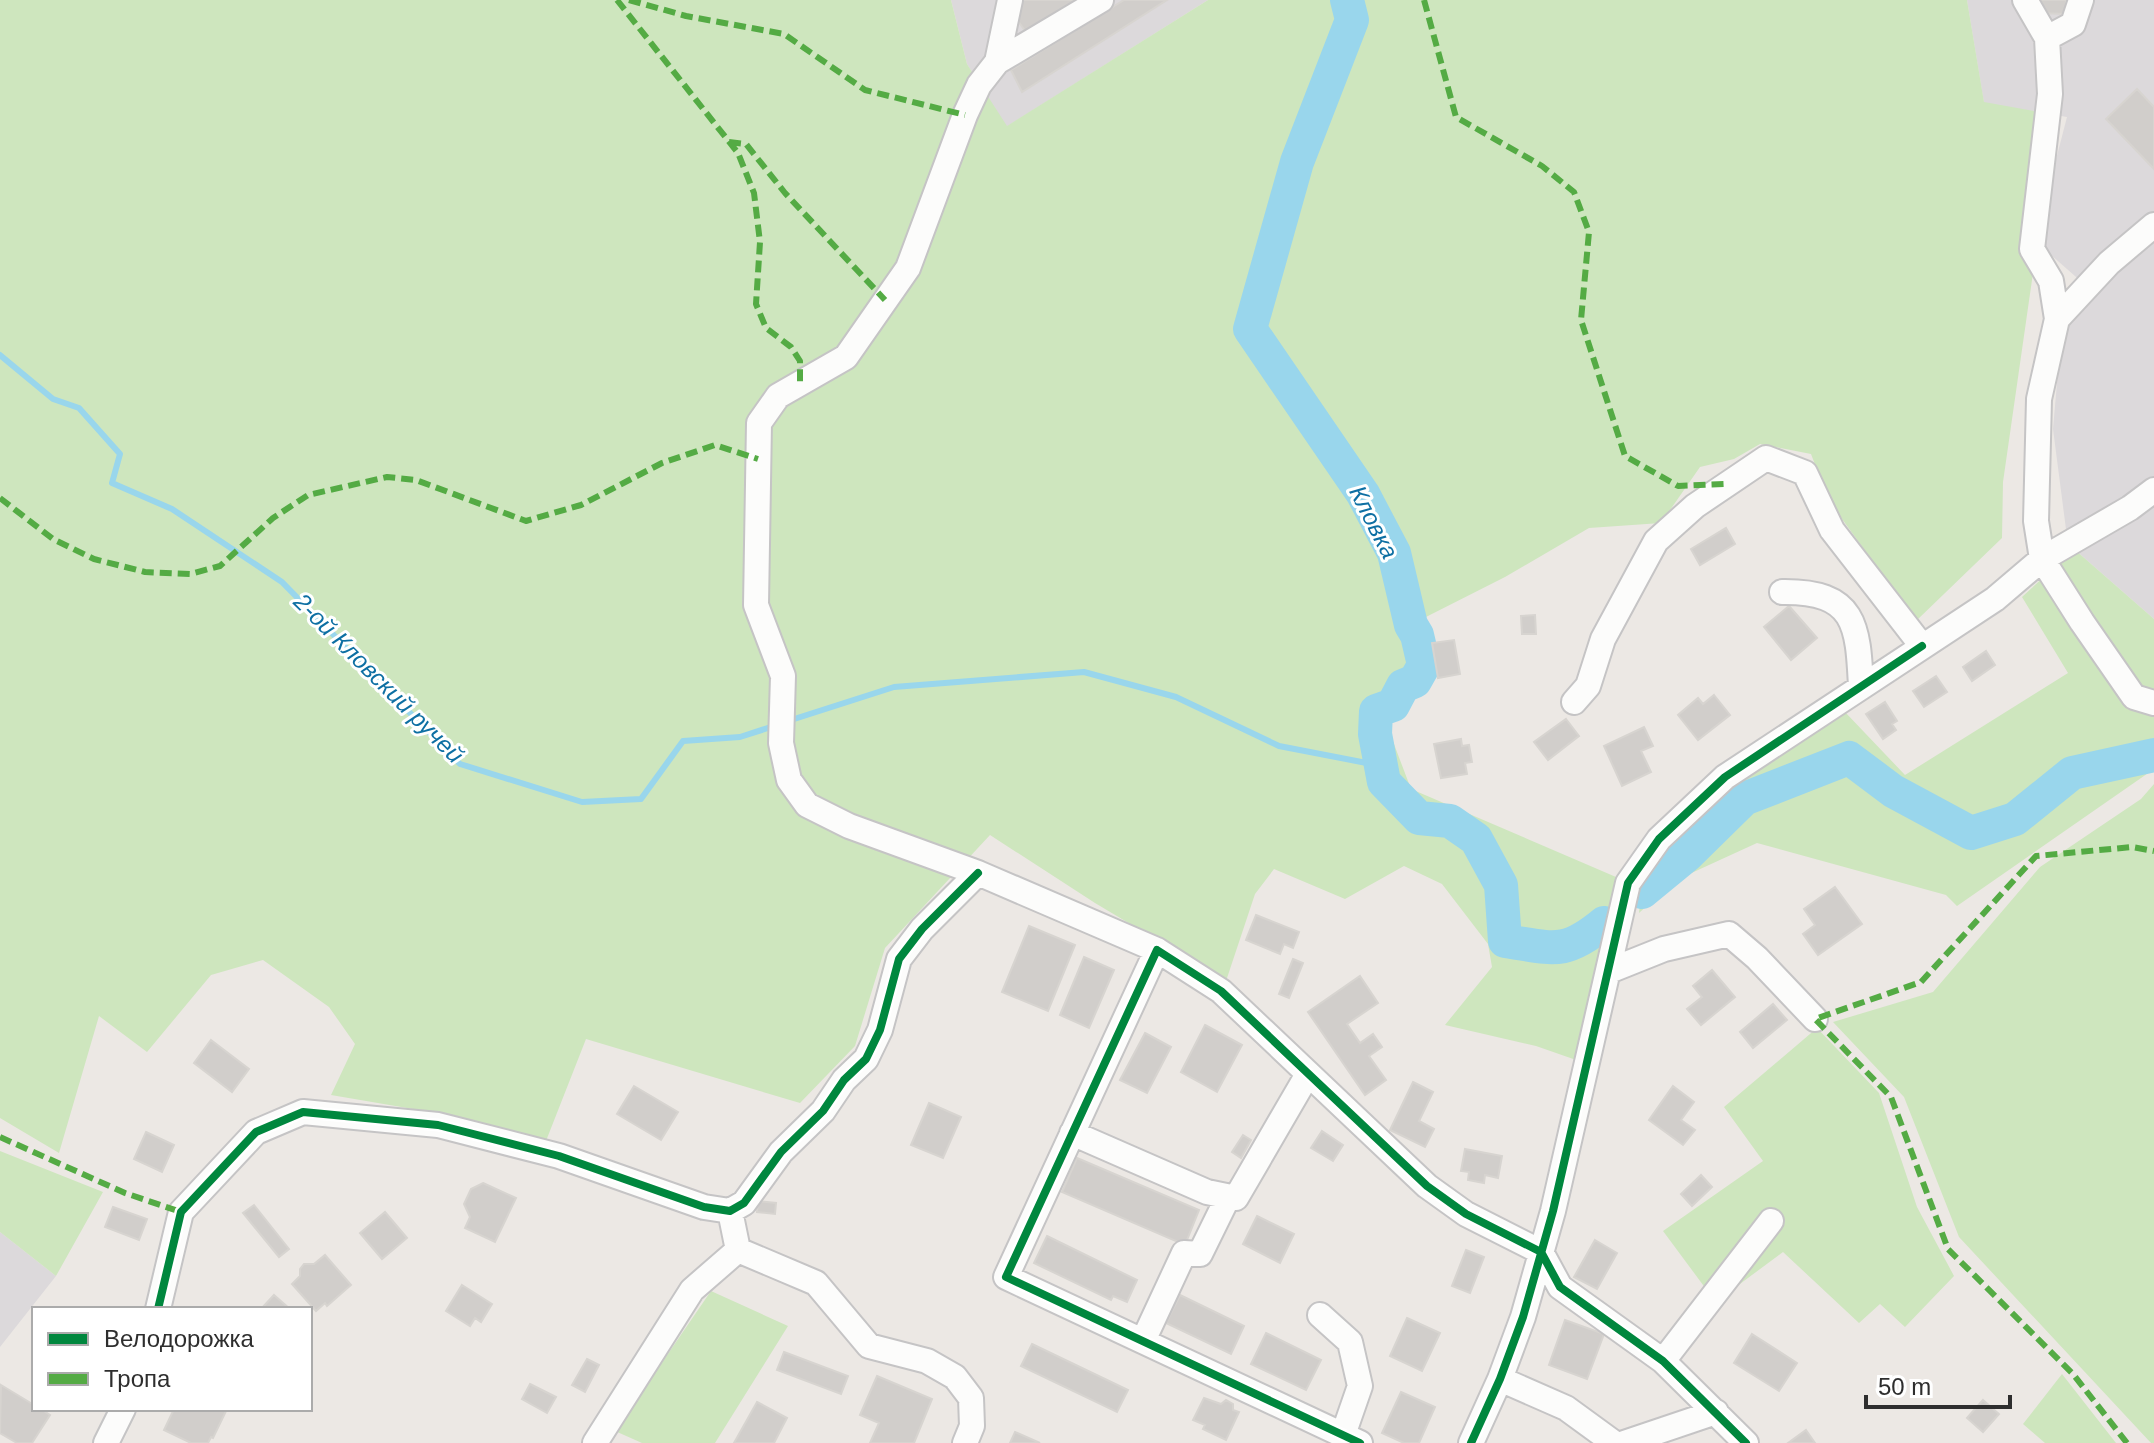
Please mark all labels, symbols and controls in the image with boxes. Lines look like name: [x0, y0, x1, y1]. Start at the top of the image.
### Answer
water label: Кловка: [1344, 481, 1404, 563]
water label: 2-ой Кловский ручей: [288, 587, 469, 768]
legend: [32, 1307, 312, 1411]
text: Велодорожка: [104, 1325, 255, 1352]
scale bar: [1866, 1359, 2010, 1409]
text: Тропа: [104, 1365, 171, 1392]
text: 50 m: [1878, 1373, 1931, 1400]

